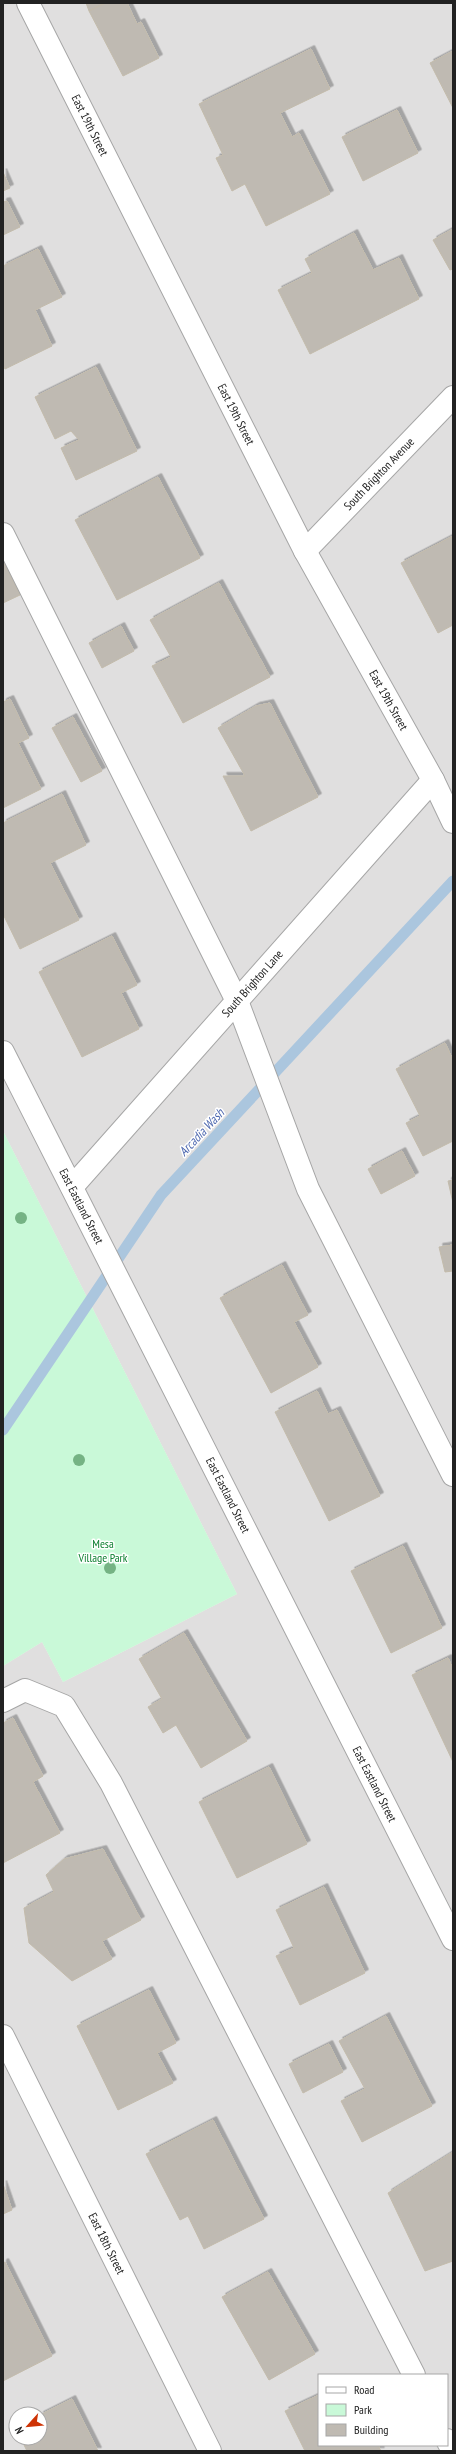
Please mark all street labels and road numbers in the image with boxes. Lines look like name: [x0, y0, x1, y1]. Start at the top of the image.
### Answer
street label: East 19th Street: [68, 92, 112, 159]
street label: East 19th Street: [215, 381, 258, 448]
street label: South Brighton Avenue: [340, 434, 417, 513]
street label: East 19th Street: [366, 667, 412, 733]
street label: South Brighton Lane: [218, 946, 286, 1020]
street label: East Eastland Street: [56, 1166, 107, 1247]
street label: East Eastland Street: [203, 1455, 254, 1536]
street label: East Eastland Street: [349, 1744, 401, 1825]
street label: East 18th Street: [85, 2210, 129, 2277]

